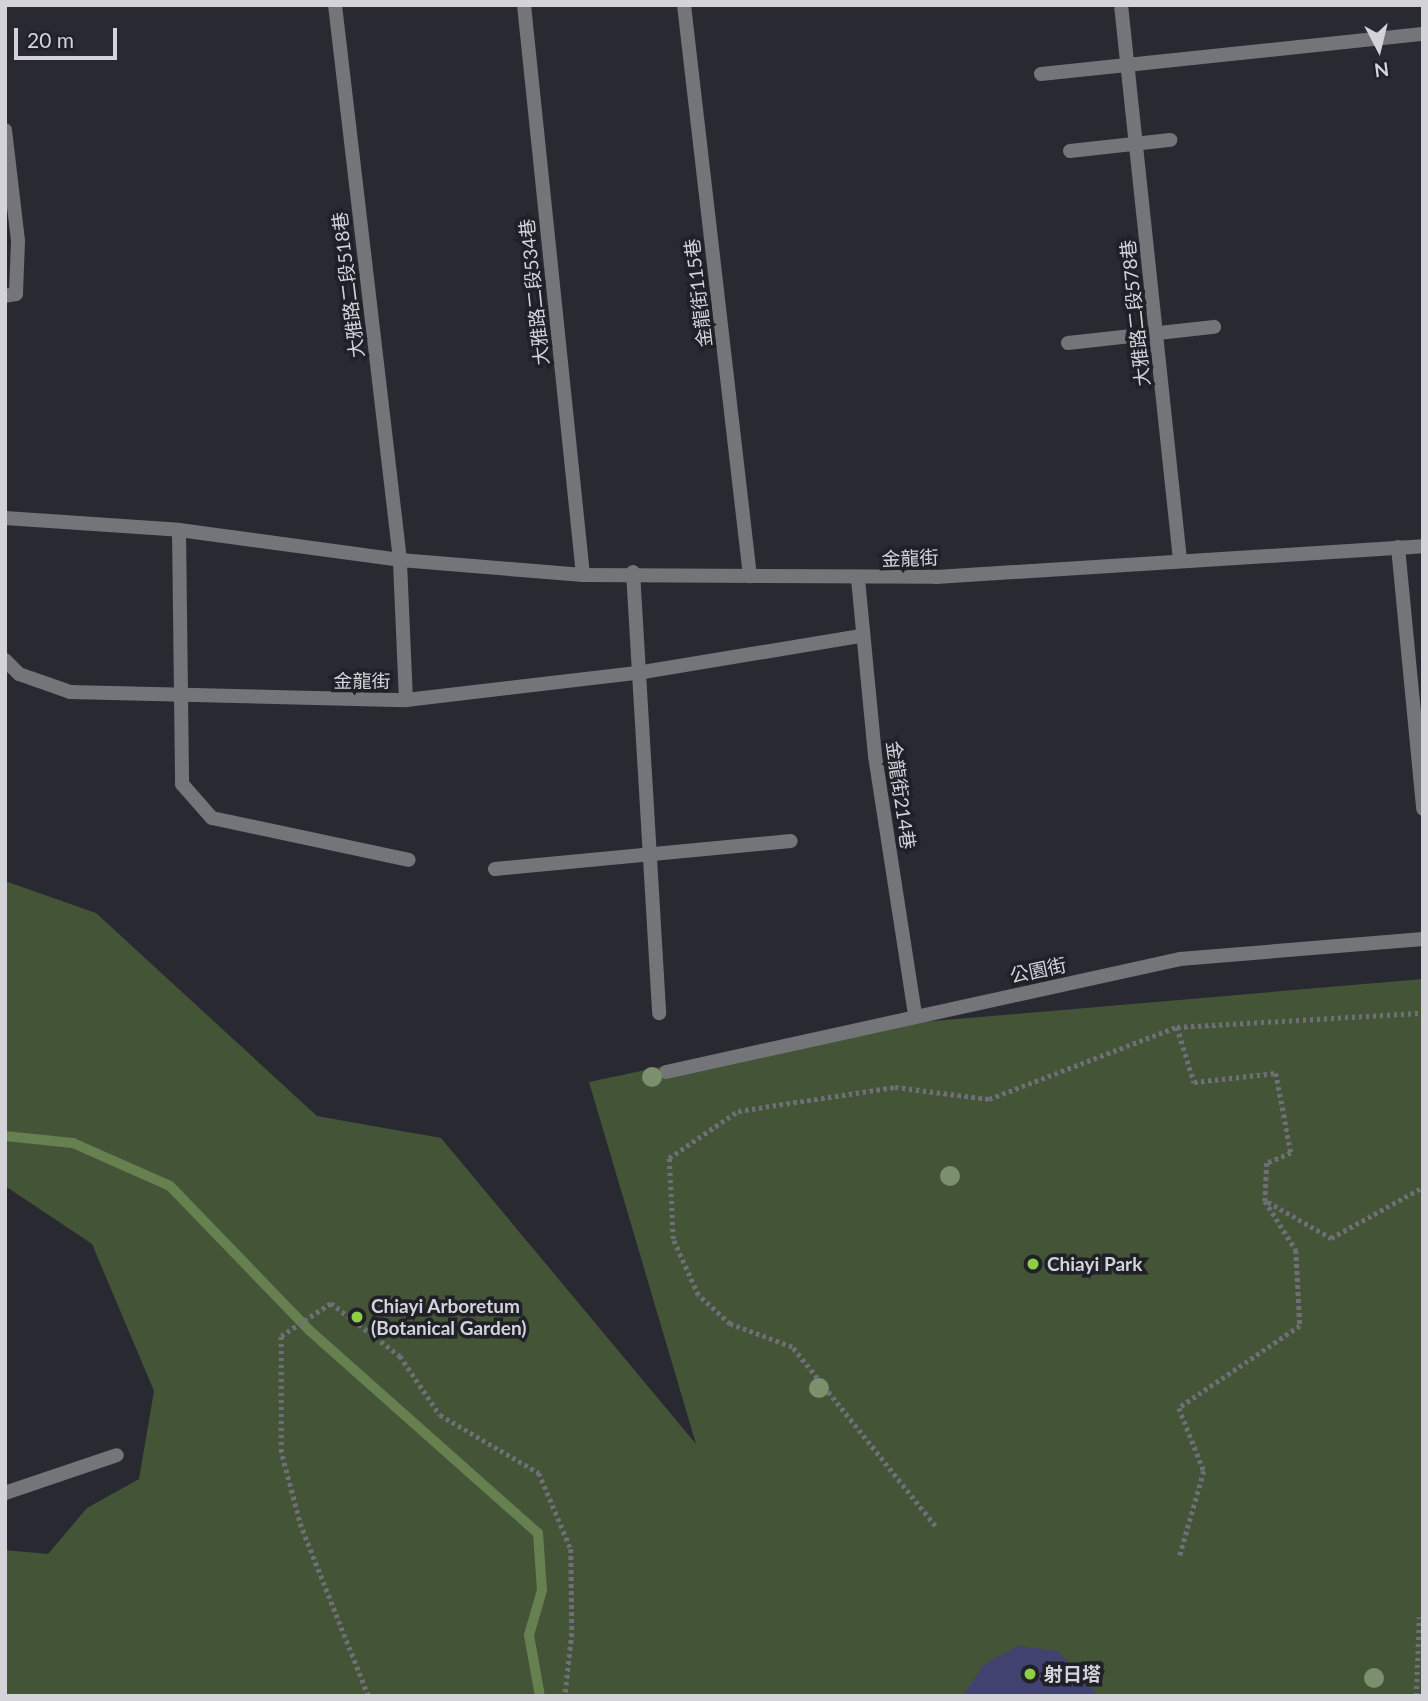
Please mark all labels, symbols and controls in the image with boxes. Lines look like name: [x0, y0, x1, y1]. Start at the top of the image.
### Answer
scale bar: [18, 14, 121, 58]
north arrow: [1344, 14, 1414, 84]
text: 20 m: [27, 27, 74, 52]
text: N: [1373, 58, 1390, 83]
street label: 大雅路二段518巷: [328, 211, 368, 359]
street label: 大雅路二段534巷: [515, 218, 553, 366]
street label: 金龍街115巷: [680, 237, 716, 349]
street label: 大雅路二段578巷: [1116, 239, 1154, 387]
street label: 金龍街: [881, 546, 939, 570]
street label: 金龍街: [334, 670, 390, 692]
street label: 金龍街214巷: [882, 739, 920, 851]
street label: 公園街: [1008, 953, 1068, 987]
place label: Chiayi Park: [1047, 1253, 1142, 1275]
marker: Chiayi Park: [1025, 1256, 1041, 1272]
place label: Chiayi Arboretum (Botanical Garden): [371, 1295, 526, 1339]
marker: Chiayi Arboretum (Botanical Garden): [349, 1309, 365, 1325]
place label: 射日塔: [1044, 1663, 1101, 1685]
marker: 射日塔: [1022, 1666, 1038, 1682]

